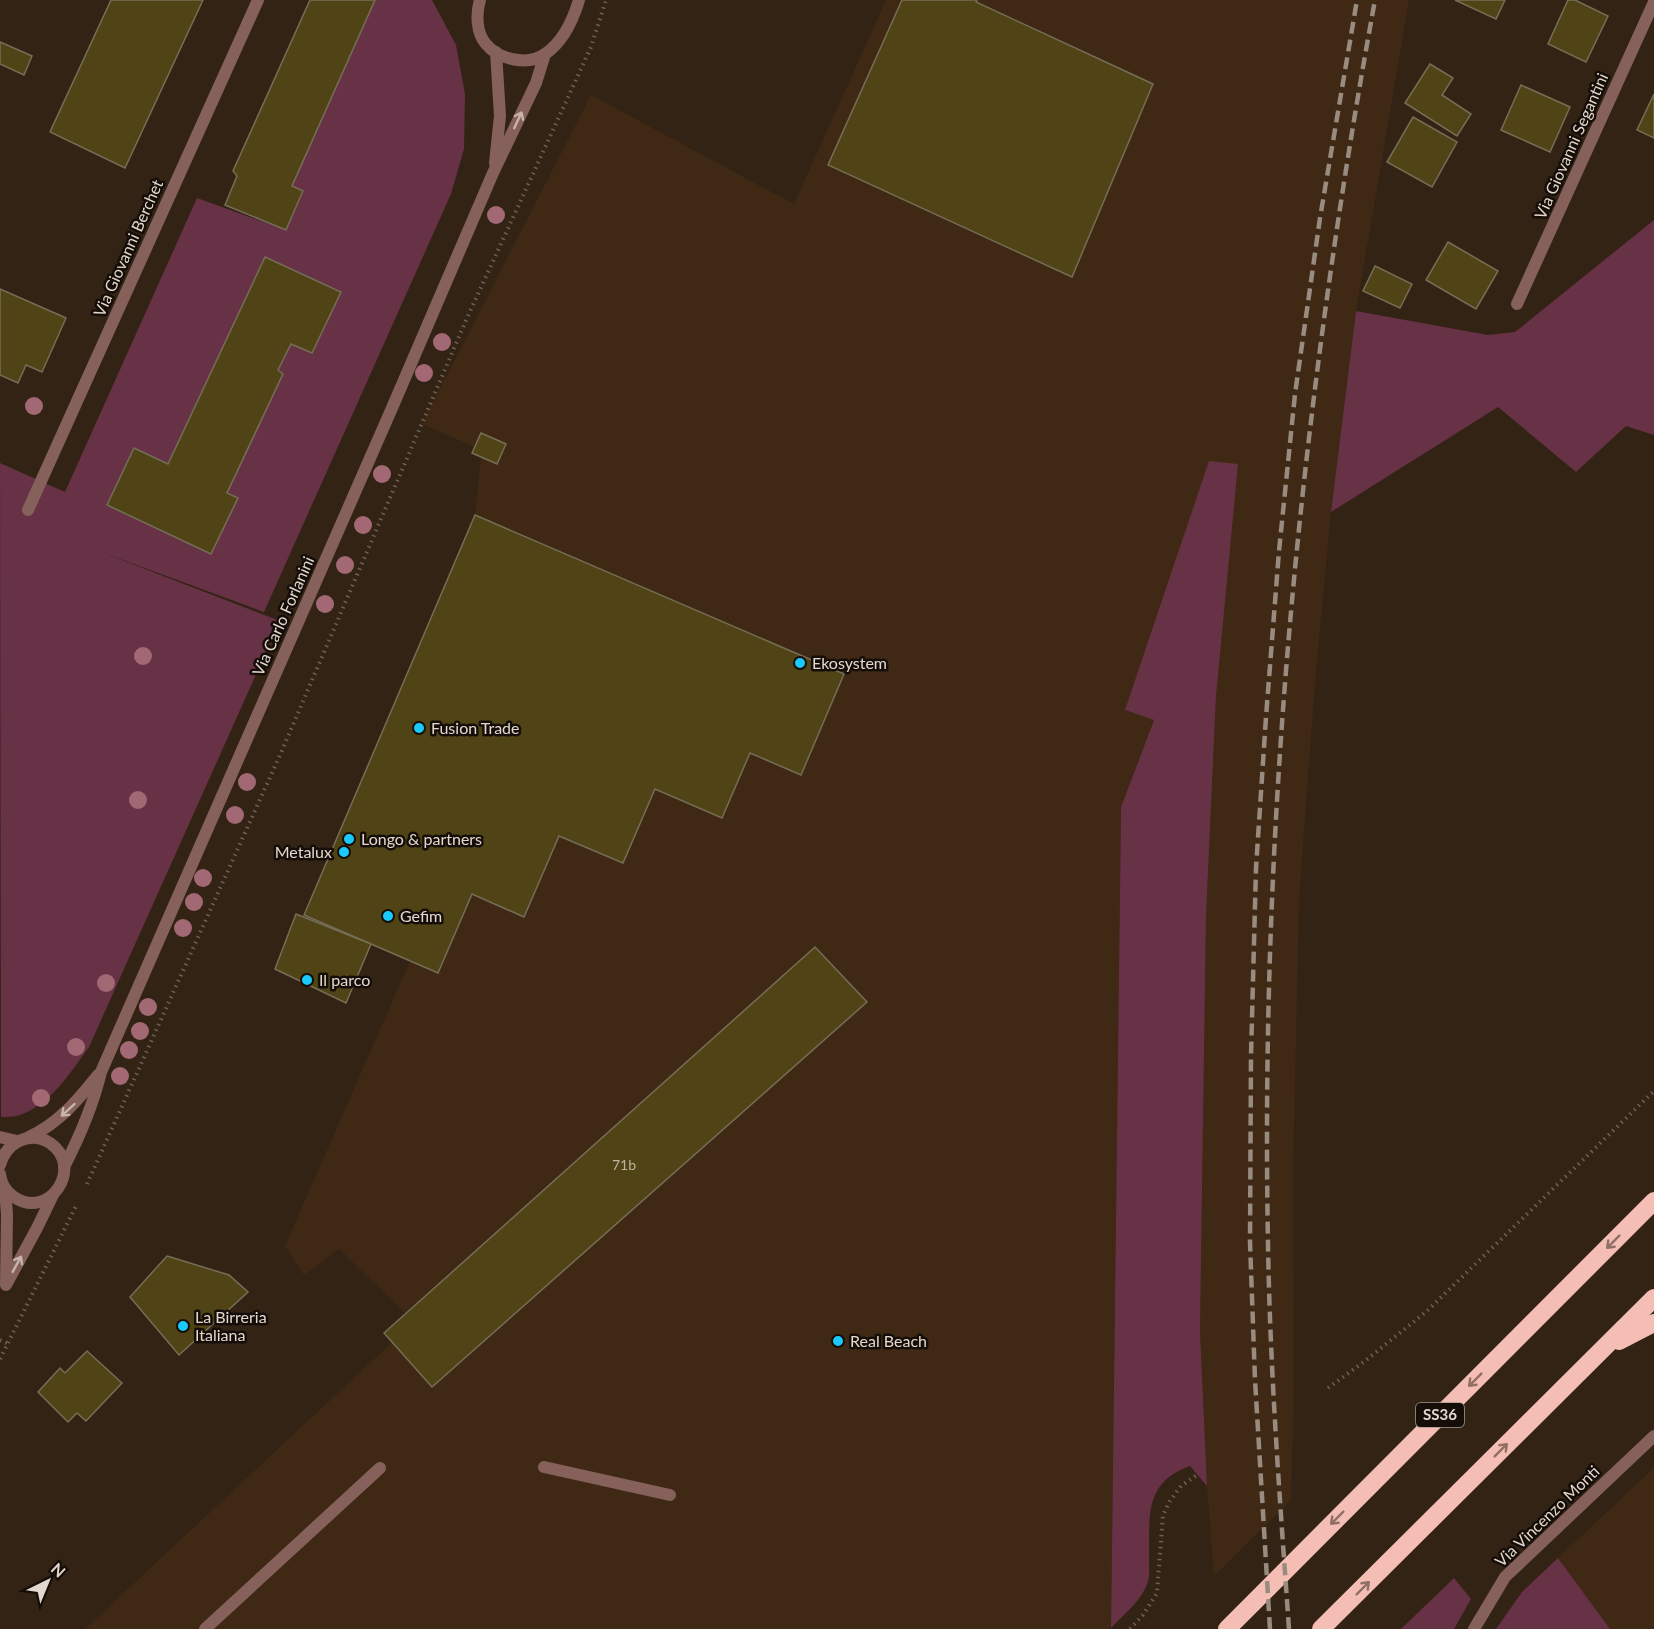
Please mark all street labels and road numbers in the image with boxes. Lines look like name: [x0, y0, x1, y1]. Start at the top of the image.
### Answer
street label: Via Giovanni Segantini: [1530, 70, 1611, 222]
street label: Via Giovanni Berchet: [89, 176, 166, 319]
street label: Via Carlo Forlanini: [248, 553, 317, 678]
road number: SS36: [1416, 1403, 1464, 1427]
street label: Via Vincenzo Monti: [1491, 1461, 1603, 1570]

